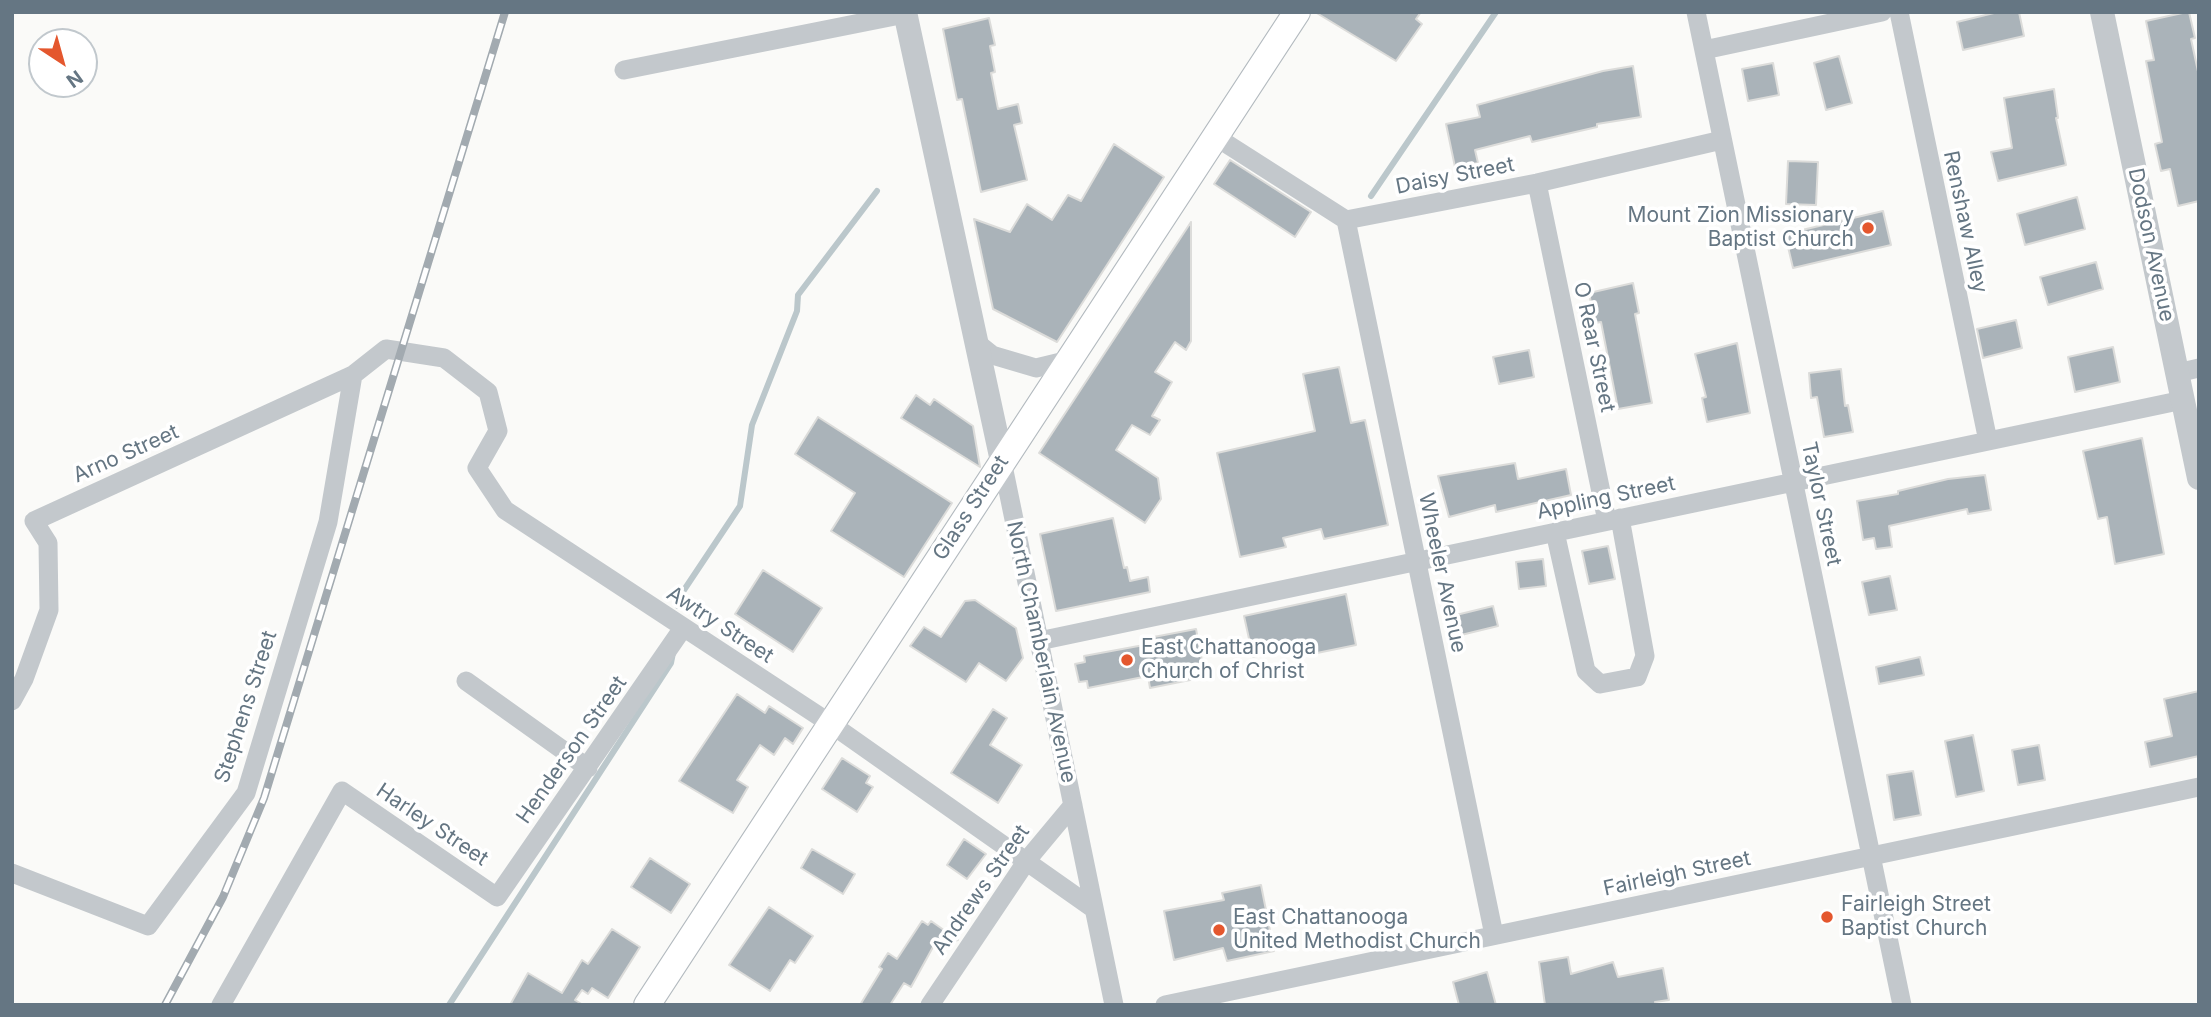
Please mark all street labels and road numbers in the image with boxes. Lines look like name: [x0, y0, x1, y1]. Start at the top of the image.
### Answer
street label: Renshaw Alley: [1938, 149, 1992, 295]
street label: Daisy Street: [1394, 152, 1516, 200]
street label: Dodson Avenue: [2122, 166, 2180, 324]
street label: O Rear Street: [1568, 280, 1620, 414]
street label: Arno Street: [69, 420, 183, 488]
street label: Taylor Street: [1796, 440, 1846, 568]
street label: Glass Street: [928, 451, 1014, 565]
street label: Appling Street: [1535, 471, 1677, 525]
street label: Wheeler Avenue: [1413, 491, 1471, 655]
street label: North Chamberlain Avenue: [1001, 519, 1081, 785]
street label: Awtry Street: [662, 581, 778, 669]
street label: Stephens Street: [210, 628, 282, 786]
street label: Henderson Street: [512, 671, 632, 829]
street label: Harley Street: [371, 778, 493, 872]
street label: Andrews Street: [927, 820, 1035, 960]
street label: Fairleigh Street: [1601, 846, 1753, 902]

